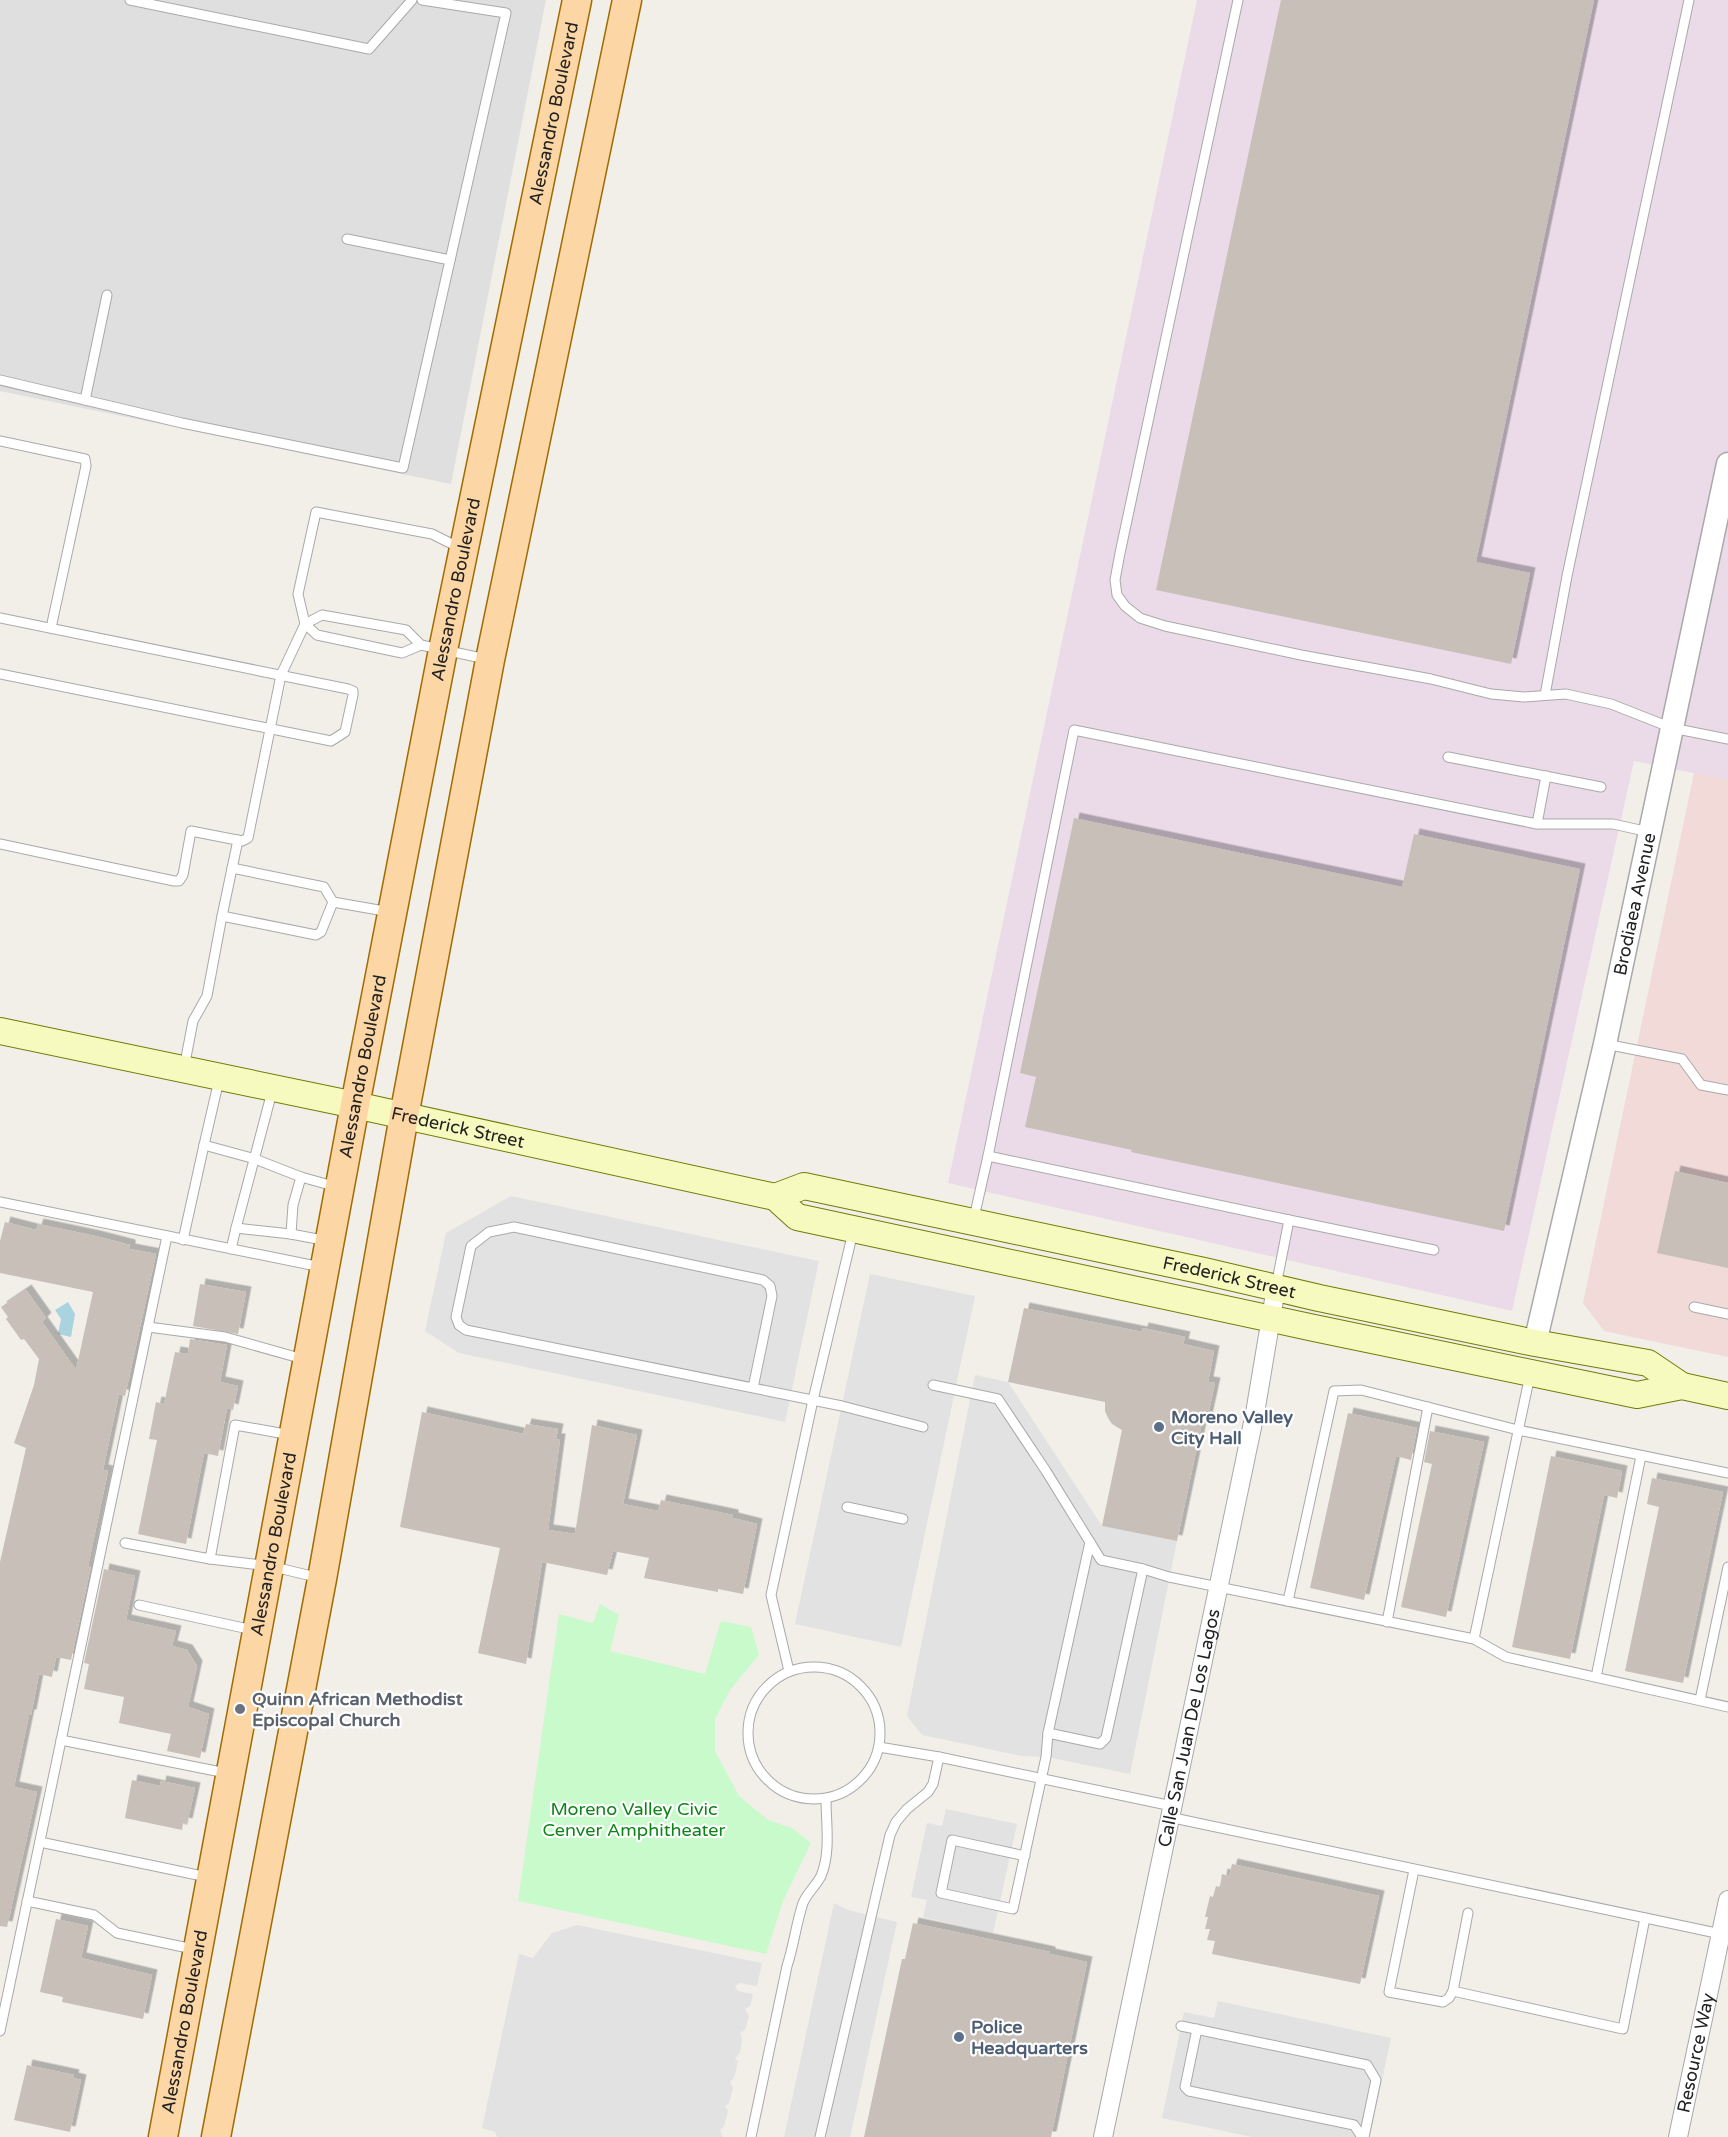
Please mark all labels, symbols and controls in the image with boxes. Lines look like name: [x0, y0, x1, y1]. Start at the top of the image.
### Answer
street label: Alessandro Boulevard: [524, 20, 583, 207]
street label: Alessandro Boulevard: [426, 496, 485, 683]
street label: Brodiaea Avenue: [1609, 831, 1660, 978]
street label: Alessandro Boulevard: [334, 973, 391, 1160]
street label: Frederick Street: [389, 1102, 527, 1153]
street label: Frederick Street: [1161, 1252, 1298, 1303]
place label: Moreno Valley City Hall: [1171, 1406, 1293, 1449]
marker: Moreno Valley City Hall: [1152, 1420, 1166, 1434]
street label: Alessandro Boulevard: [245, 1450, 301, 1638]
street label: Calle San Juan De Los Lagos: [1153, 1607, 1225, 1849]
place label: Quinn African Methodist Episcopal Church: [252, 1688, 463, 1731]
marker: Quinn African Methodist Episcopal Church: [233, 1702, 247, 1716]
park label: Moreno Valley Civic Cenver Amphitheater: [543, 1798, 725, 1841]
street label: Alessandro Boulevard: [157, 1928, 212, 2116]
street label: Resource Way: [1672, 1991, 1719, 2115]
place label: Police Headquarters: [971, 2016, 1088, 2059]
marker: Police Headquarters: [952, 2030, 966, 2044]

